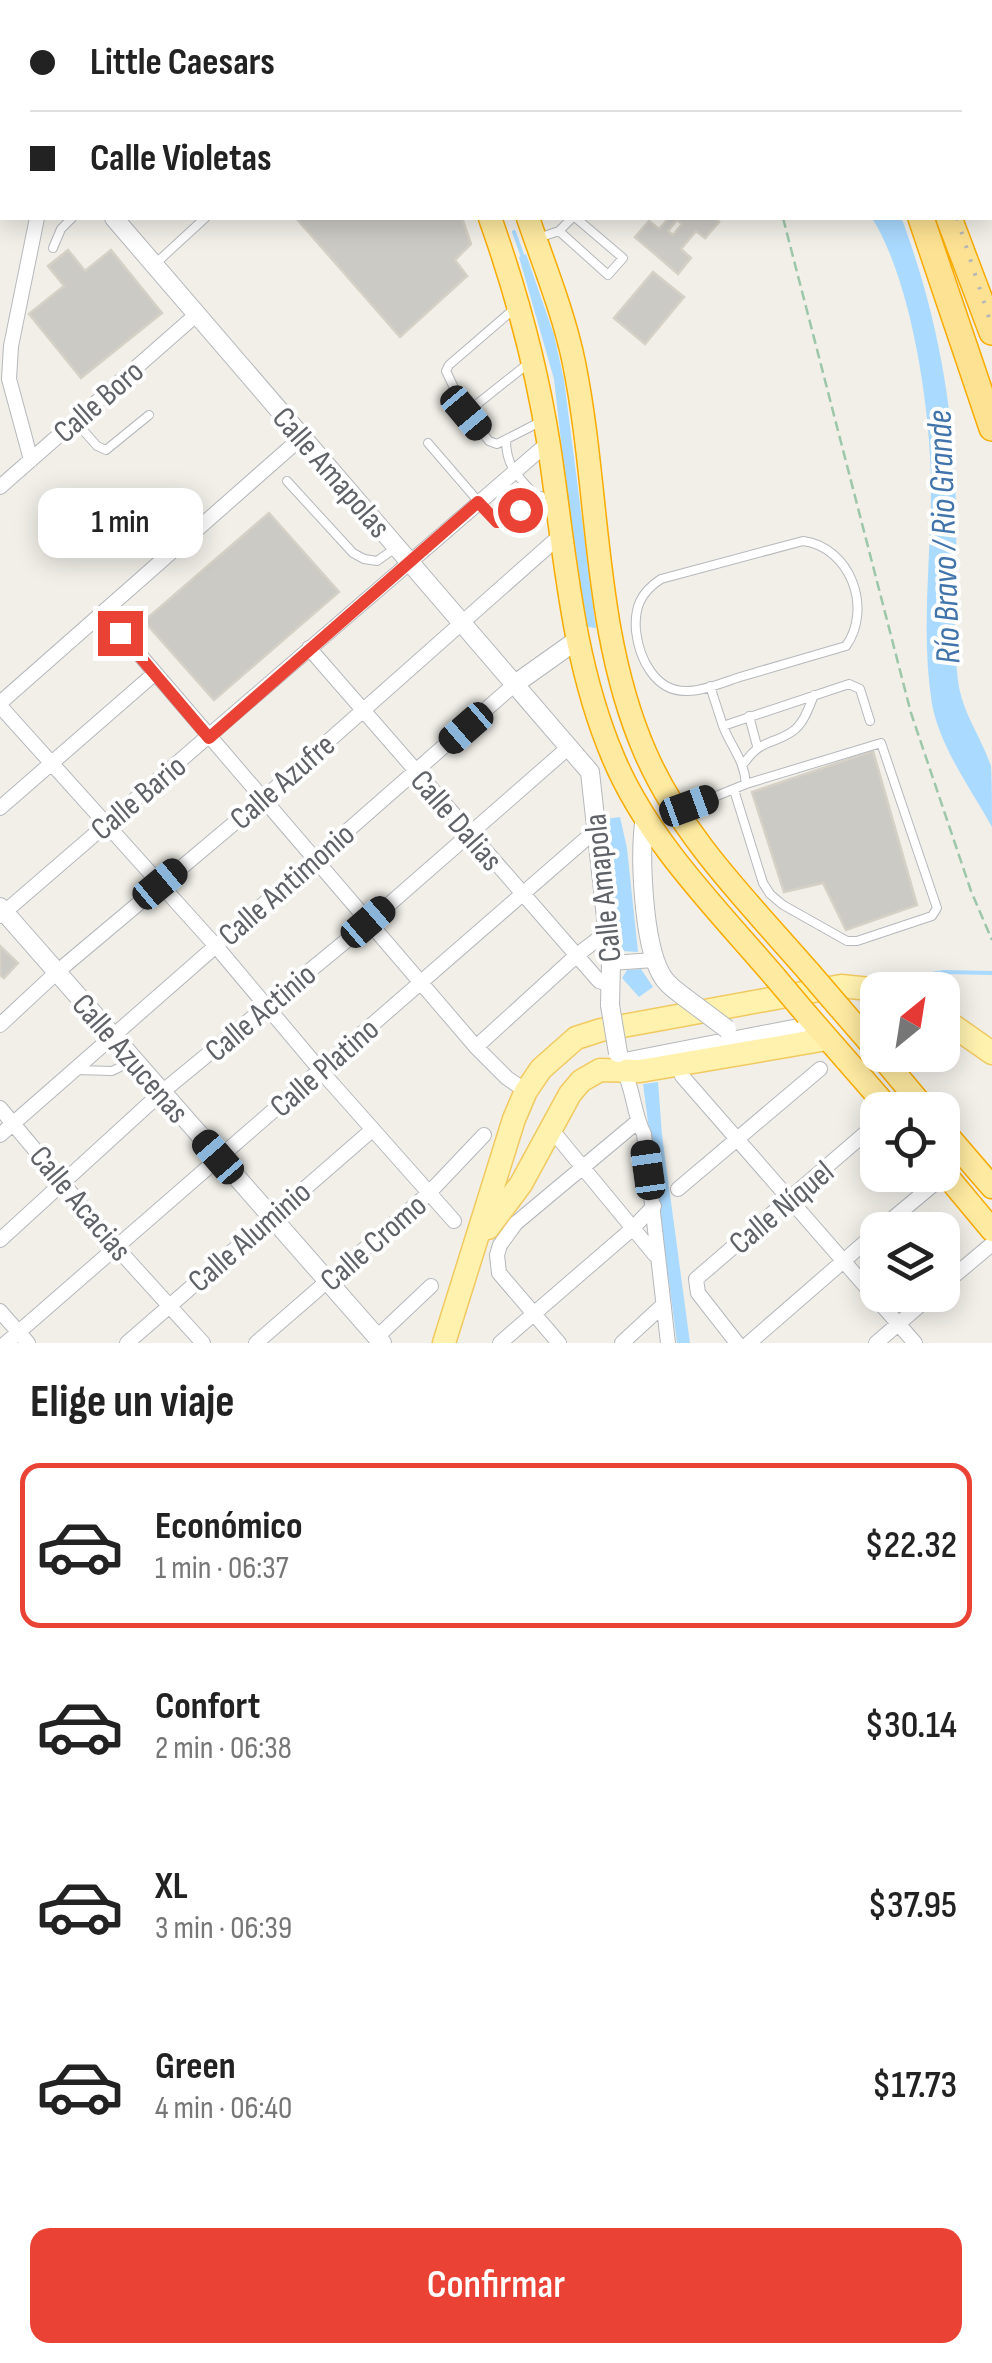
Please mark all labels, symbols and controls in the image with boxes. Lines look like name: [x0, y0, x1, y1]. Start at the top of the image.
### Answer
text: Little Caesars: [90, 40, 275, 85]
text: Calle Violetas: [90, 136, 272, 181]
street label: Calle Boro: [46, 352, 152, 452]
car: [435, 380, 497, 446]
street label: Calle Amapolas: [263, 400, 398, 546]
water label: Río Bravo / Rio Grande: [919, 409, 970, 665]
callout: 1 min: [38, 488, 202, 558]
route start: [498, 488, 543, 533]
text: 1 min: [91, 503, 150, 542]
route end: [98, 611, 143, 656]
car: [434, 697, 498, 759]
street label: Calle Azufre: [222, 726, 344, 838]
street label: Calle Bario: [83, 747, 194, 849]
street label: Calle Dalias: [401, 762, 510, 880]
car: [656, 782, 722, 830]
street label: Calle Amapola: [576, 812, 631, 964]
street label: Calle Antimonio: [211, 815, 363, 955]
car: [127, 853, 193, 915]
car: [336, 891, 400, 953]
street label: Calle Actinio: [198, 956, 324, 1071]
north arrow: [860, 972, 960, 1072]
map controls: [860, 972, 960, 1312]
street label: Calle Azucenas: [63, 986, 197, 1132]
street label: Calle Platino: [263, 1010, 387, 1126]
button: locate: [860, 1092, 960, 1192]
car: [187, 1125, 249, 1189]
street label: Calle Acacias: [20, 1138, 139, 1270]
car: [629, 1138, 667, 1202]
street label: Calle Níquel: [722, 1153, 842, 1263]
street label: Calle Aluminio: [181, 1173, 319, 1301]
street label: Calle Cromo: [313, 1186, 435, 1300]
button: layers: [860, 1212, 960, 1312]
text: Elige un viaje: [30, 1375, 235, 1430]
icon: car: [35, 1501, 125, 1591]
text: Económico: [155, 1504, 303, 1549]
text: $22.32: [864, 1523, 957, 1568]
text: 1 min · 06:37: [155, 1549, 289, 1588]
icon: car: [35, 1681, 125, 1771]
text: Confort: [155, 1684, 260, 1729]
text: $30.14: [865, 1703, 957, 1748]
text: 2 min · 06:38: [155, 1729, 292, 1768]
icon: car: [35, 1861, 125, 1951]
text: XL: [155, 1864, 188, 1909]
text: $37.95: [868, 1883, 957, 1928]
text: 3 min · 06:39: [155, 1909, 292, 1948]
icon: car: [35, 2041, 125, 2131]
text: Green: [155, 2044, 236, 2089]
text: $17.73: [872, 2063, 957, 2108]
text: 4 min · 06:40: [155, 2089, 292, 2128]
button: Confirmar: [30, 2228, 962, 2343]

